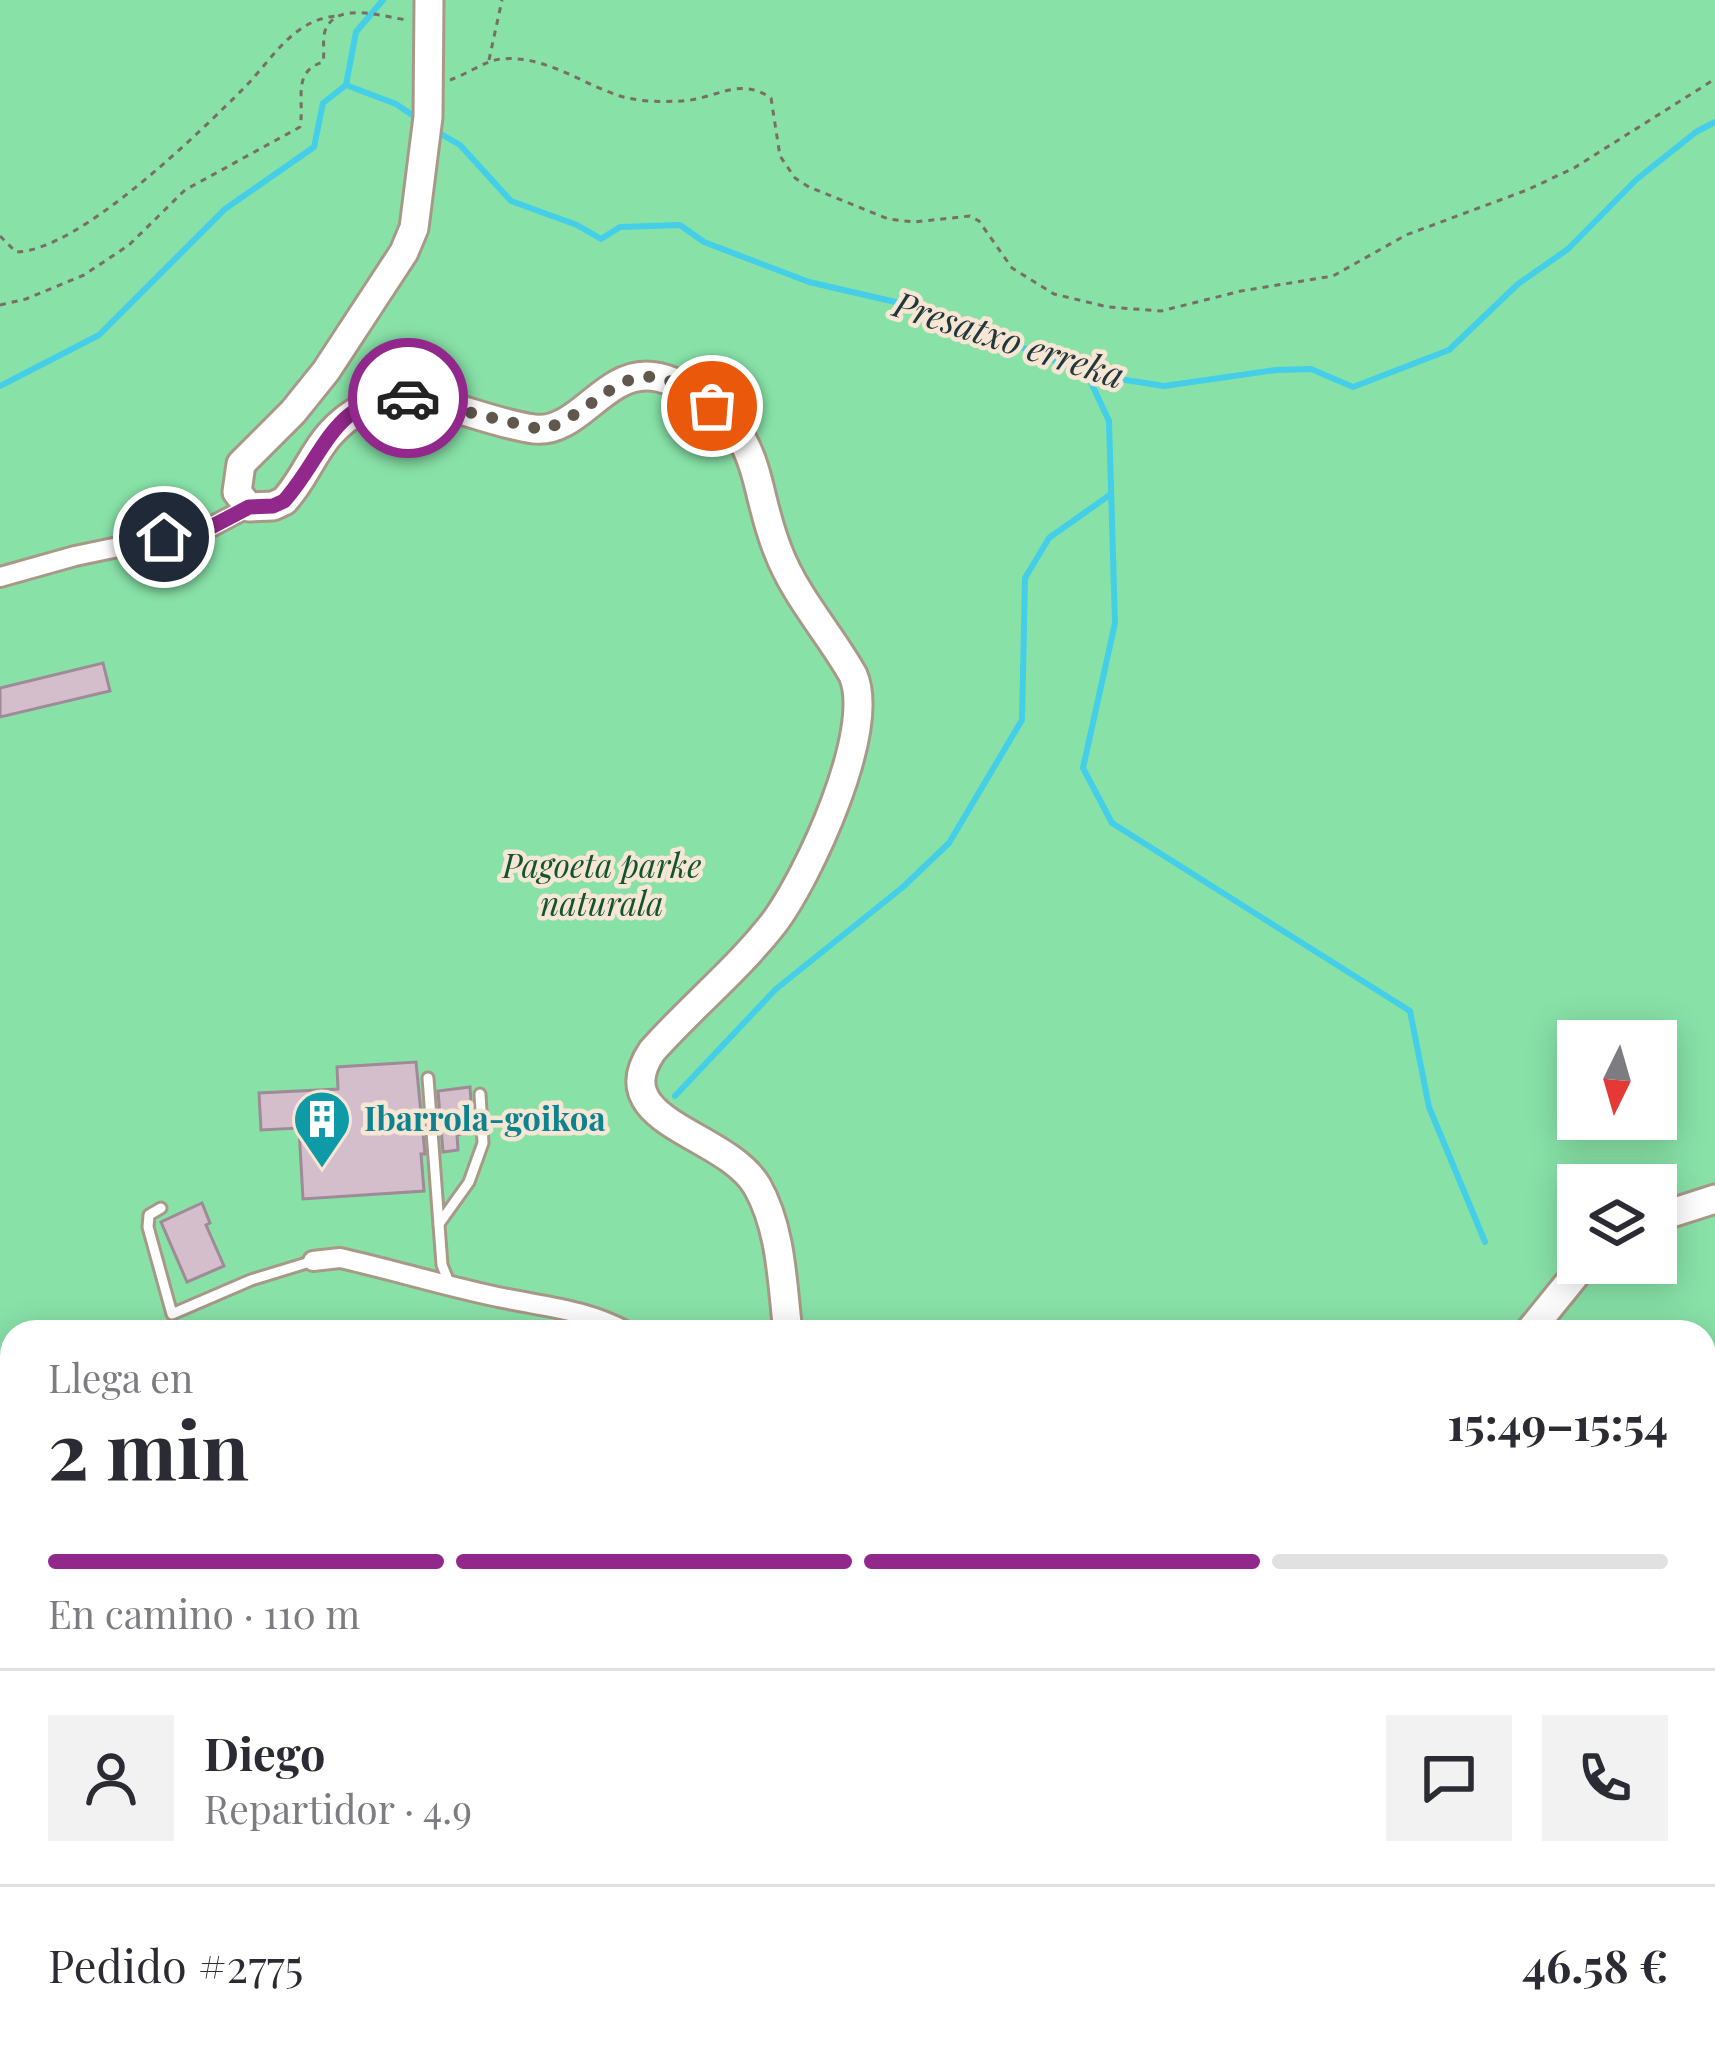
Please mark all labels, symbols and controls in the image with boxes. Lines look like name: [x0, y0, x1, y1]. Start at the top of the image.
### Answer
water label: Presatxo erreka: [886, 278, 1131, 398]
courier: [348, 338, 468, 458]
pin: [661, 355, 763, 457]
icon: car: [375, 365, 441, 431]
icon: bag: [679, 373, 745, 439]
pin: [113, 486, 215, 588]
icon: home: [131, 504, 197, 570]
park label: Pagoeta parke naturala: [501, 842, 701, 924]
north arrow: [1557, 1020, 1677, 1140]
map controls: [1557, 1020, 1677, 1284]
building icon: Ibarrola-goikoa: [291, 1088, 353, 1170]
place label: Ibarrola-goikoa: [364, 1095, 606, 1139]
button: layers: [1557, 1164, 1677, 1284]
text: Llega en: [48, 1351, 193, 1403]
text: 15:49–15:54: [1447, 1392, 1668, 1452]
text: 2 min: [48, 1396, 249, 1500]
text: En camino · 110 m: [48, 1587, 360, 1639]
button: person: [48, 1715, 174, 1841]
button: chat: [1386, 1715, 1512, 1841]
button: phone: [1542, 1715, 1668, 1841]
text: Diego: [204, 1722, 325, 1782]
text: Repartidor · 4.9: [204, 1782, 472, 1834]
text: Pedido #2775: [48, 1934, 303, 1994]
text: 46.58 €: [1522, 1934, 1668, 1994]

